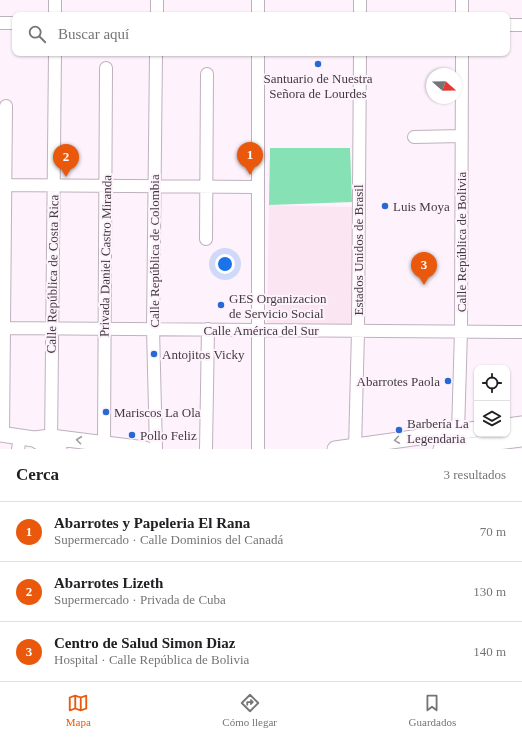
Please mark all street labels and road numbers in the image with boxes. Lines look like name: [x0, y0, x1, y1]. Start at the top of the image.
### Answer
street label: Calle República de Bolivia: [454, 172, 469, 312]
street label: Calle República de Colombia: [147, 174, 162, 328]
street label: Privada Daniel Castro Miranda: [97, 175, 114, 337]
street label: Estados Unidos de Brasil: [351, 184, 366, 316]
street label: Calle República de Costa Rica: [44, 194, 61, 354]
street label: Calle América del Sur: [203, 323, 319, 338]

